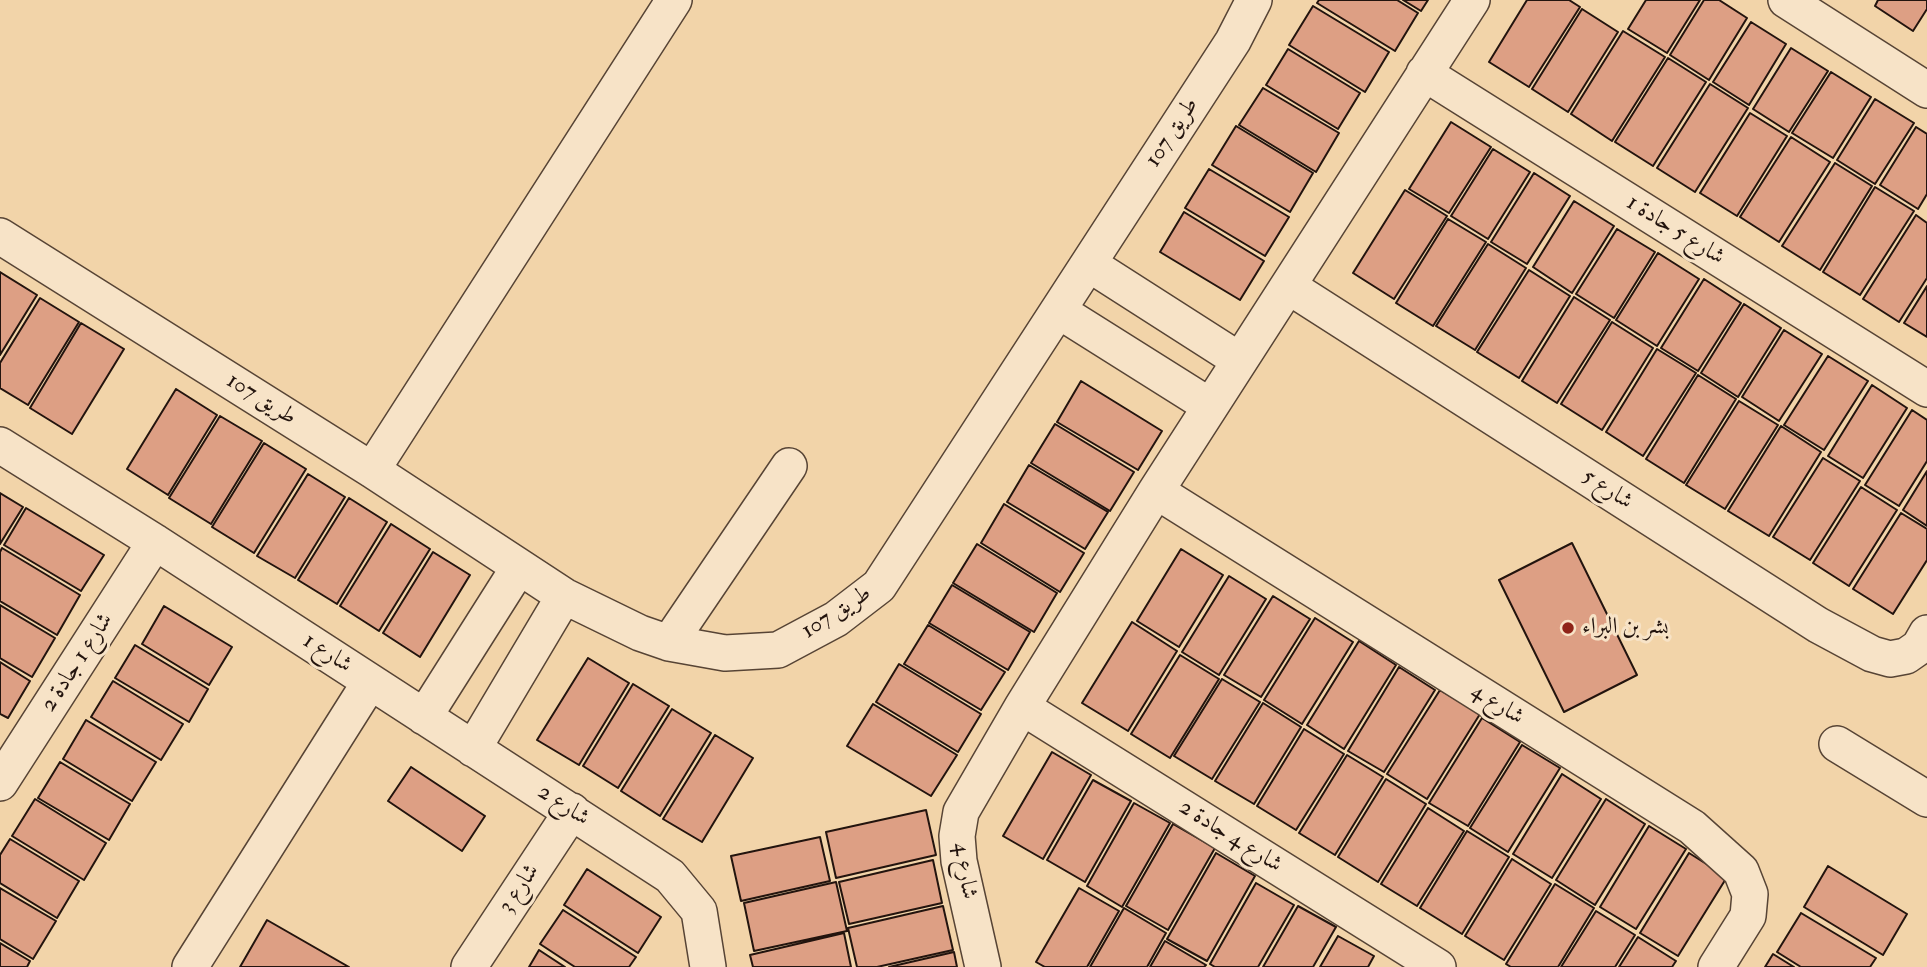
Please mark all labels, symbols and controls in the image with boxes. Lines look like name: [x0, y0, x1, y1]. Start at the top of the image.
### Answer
street label: طريق 107: [1140, 93, 1206, 173]
street label: شارع 5 جادة 1: [1621, 190, 1729, 272]
street label: طريق 107: [221, 368, 301, 432]
street label: شارع 5: [1576, 463, 1638, 517]
street label: طريق 107: [797, 580, 877, 646]
street label: شارع 1 جادة 2: [36, 608, 120, 718]
place label: بشر بن البراء: [1582, 614, 1669, 642]
marker: بشر بن البراء: [1560, 620, 1576, 636]
street label: شارع 1: [297, 628, 357, 680]
street label: شارع 4: [1465, 678, 1529, 732]
street label: شارع 2: [532, 779, 594, 833]
street label: شارع 4 جادة 2: [1173, 794, 1287, 880]
street label: شارع 4: [946, 841, 982, 901]
street label: شارع 3: [494, 859, 546, 919]

